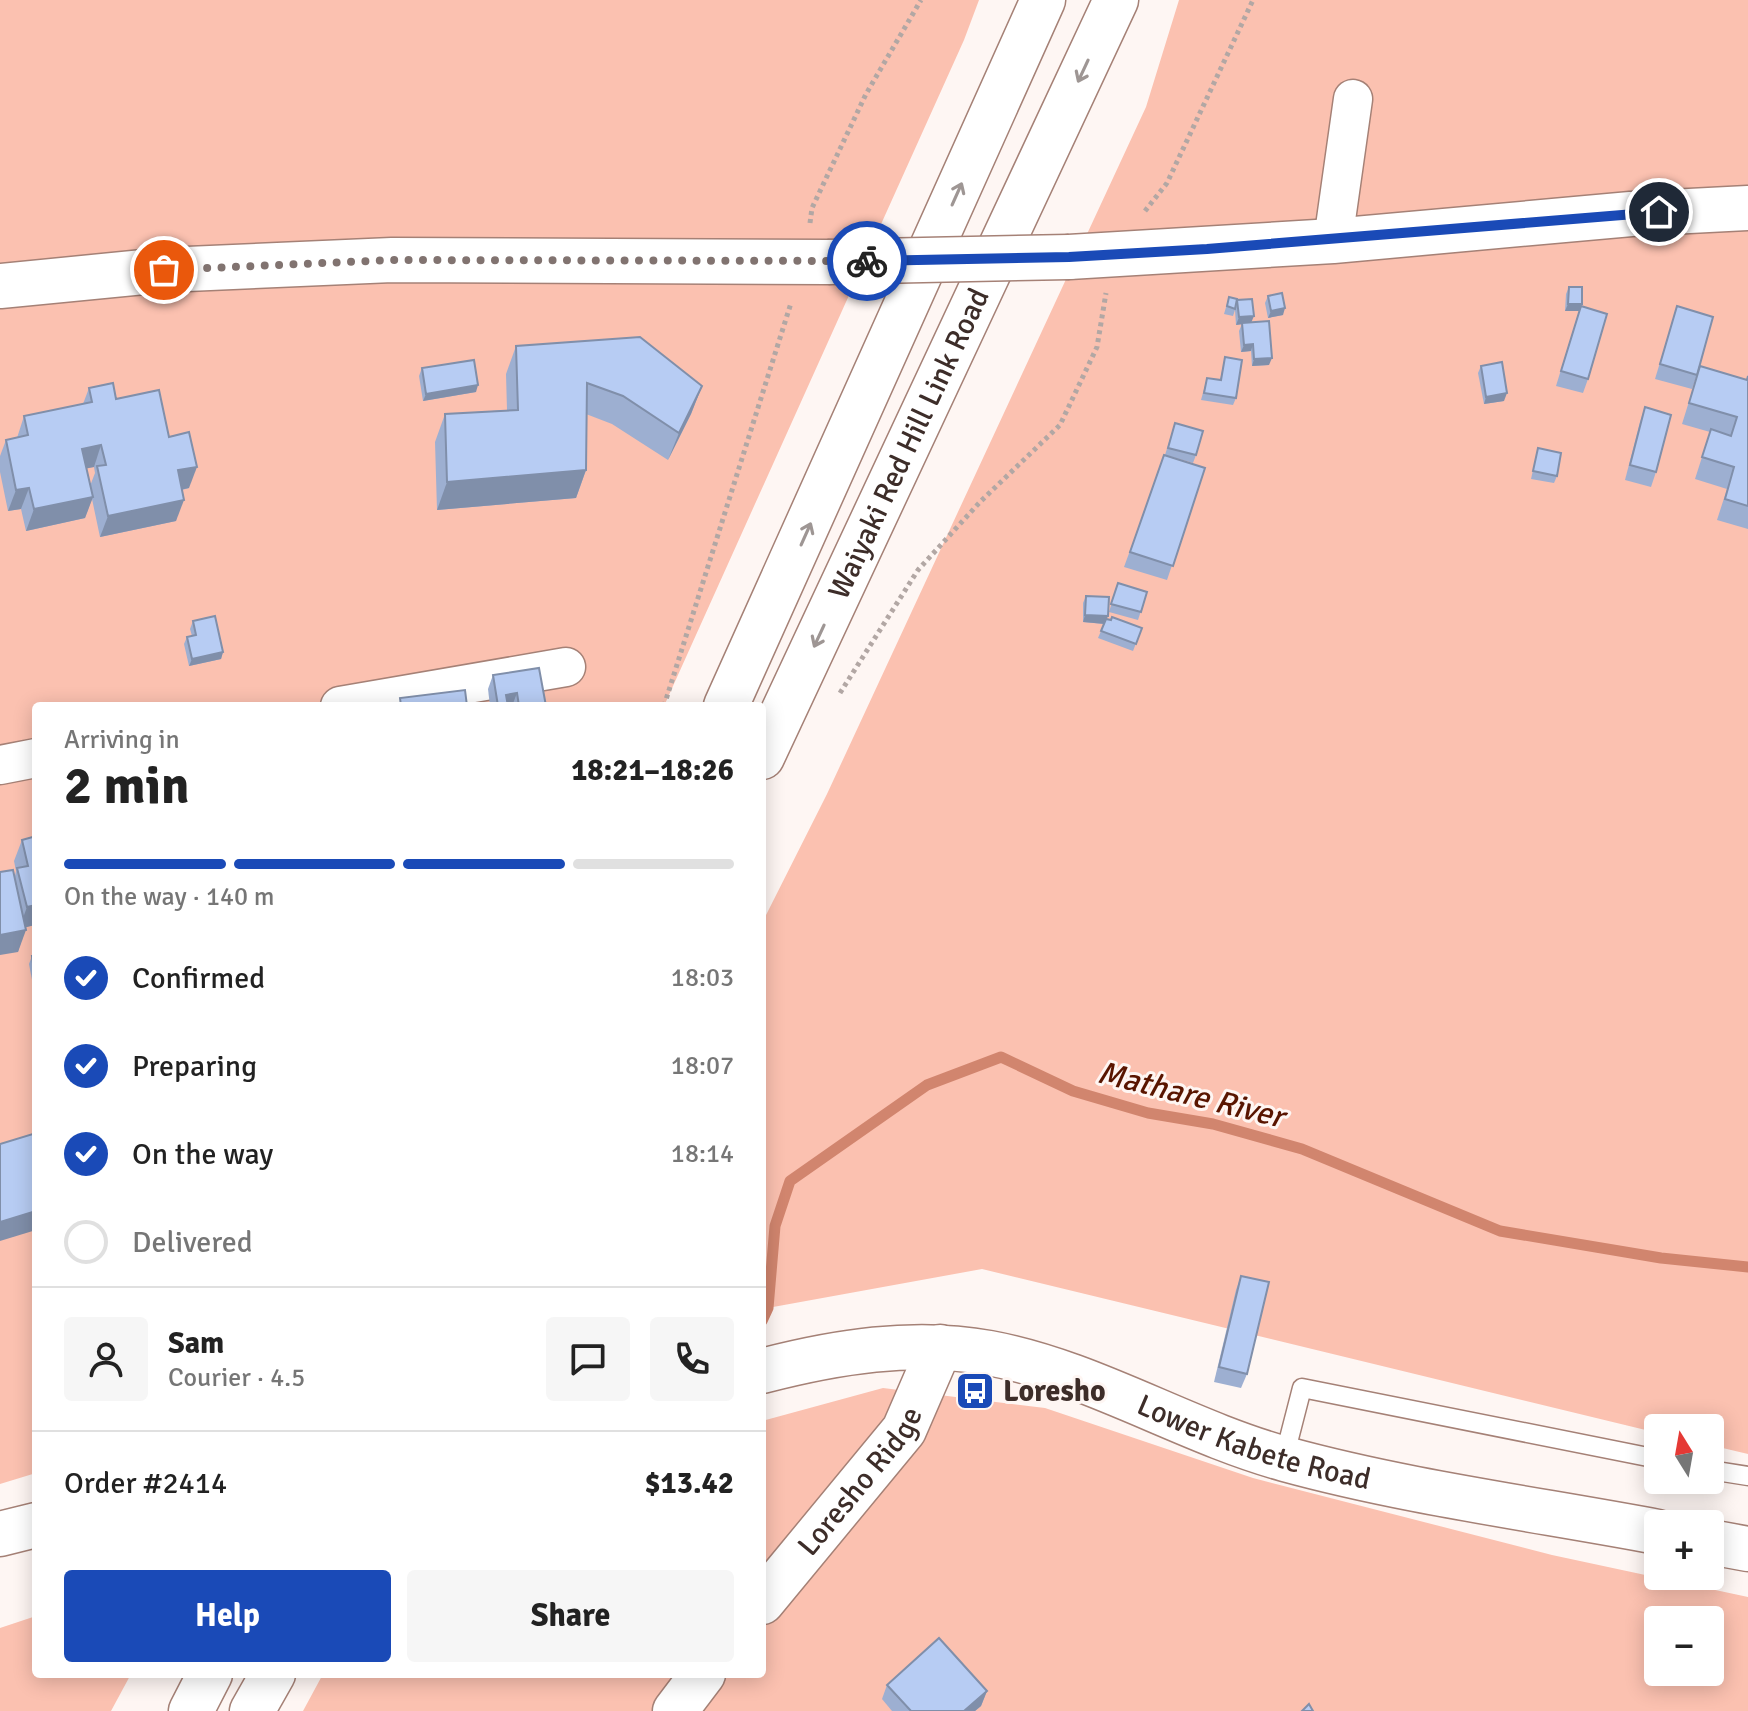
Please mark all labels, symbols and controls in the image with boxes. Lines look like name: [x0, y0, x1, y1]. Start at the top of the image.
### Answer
one-way arrow: [1075, 58, 1090, 82]
pin: [1625, 178, 1693, 246]
one-way arrow: [951, 182, 966, 207]
icon: home: [1637, 190, 1681, 234]
courier: [827, 221, 907, 301]
pin: [130, 236, 198, 304]
icon: bike: [845, 239, 889, 283]
icon: bag: [142, 248, 186, 292]
street label: Waiyaki Red Hill Link Road: [820, 282, 998, 605]
one-way arrow: [799, 522, 814, 546]
one-way arrow: [811, 624, 826, 648]
text: Arriving in: [64, 724, 180, 756]
text: 18:21–18:26: [571, 752, 734, 789]
text: 2 min: [64, 754, 190, 818]
text: On the way · 140 m: [64, 881, 274, 913]
icon: check: [64, 956, 108, 1000]
text: Confirmed: [132, 960, 265, 997]
text: 18:03: [671, 962, 734, 994]
icon: check: [64, 1044, 108, 1088]
text: Preparing: [132, 1048, 257, 1085]
text: 18:07: [671, 1050, 734, 1082]
water label: Mathare River: [1094, 1053, 1292, 1137]
icon: check: [64, 1132, 108, 1176]
text: On the way: [132, 1136, 273, 1173]
text: 18:14: [671, 1138, 734, 1170]
text: Delivered: [132, 1224, 253, 1261]
button: person: [64, 1317, 148, 1401]
button: chat: [546, 1317, 630, 1401]
button: phone: [650, 1317, 734, 1401]
text: Sam: [168, 1325, 224, 1362]
text: Courier · 4.5: [168, 1362, 305, 1394]
bus stop icon: Loresho: [954, 1370, 996, 1412]
place label: Loresho: [1003, 1373, 1106, 1410]
street label: Lower Kabete Road: [1131, 1387, 1374, 1498]
street label: Loresho Ridge: [790, 1401, 931, 1563]
north arrow: [1644, 1414, 1724, 1494]
map controls: [1644, 1414, 1724, 1686]
text: Order #2414: [64, 1465, 227, 1502]
text: $13.42: [644, 1465, 734, 1502]
button: +: [1644, 1510, 1724, 1590]
button: Help: [64, 1570, 391, 1662]
button: Share: [407, 1570, 734, 1662]
button: −: [1644, 1606, 1724, 1686]

